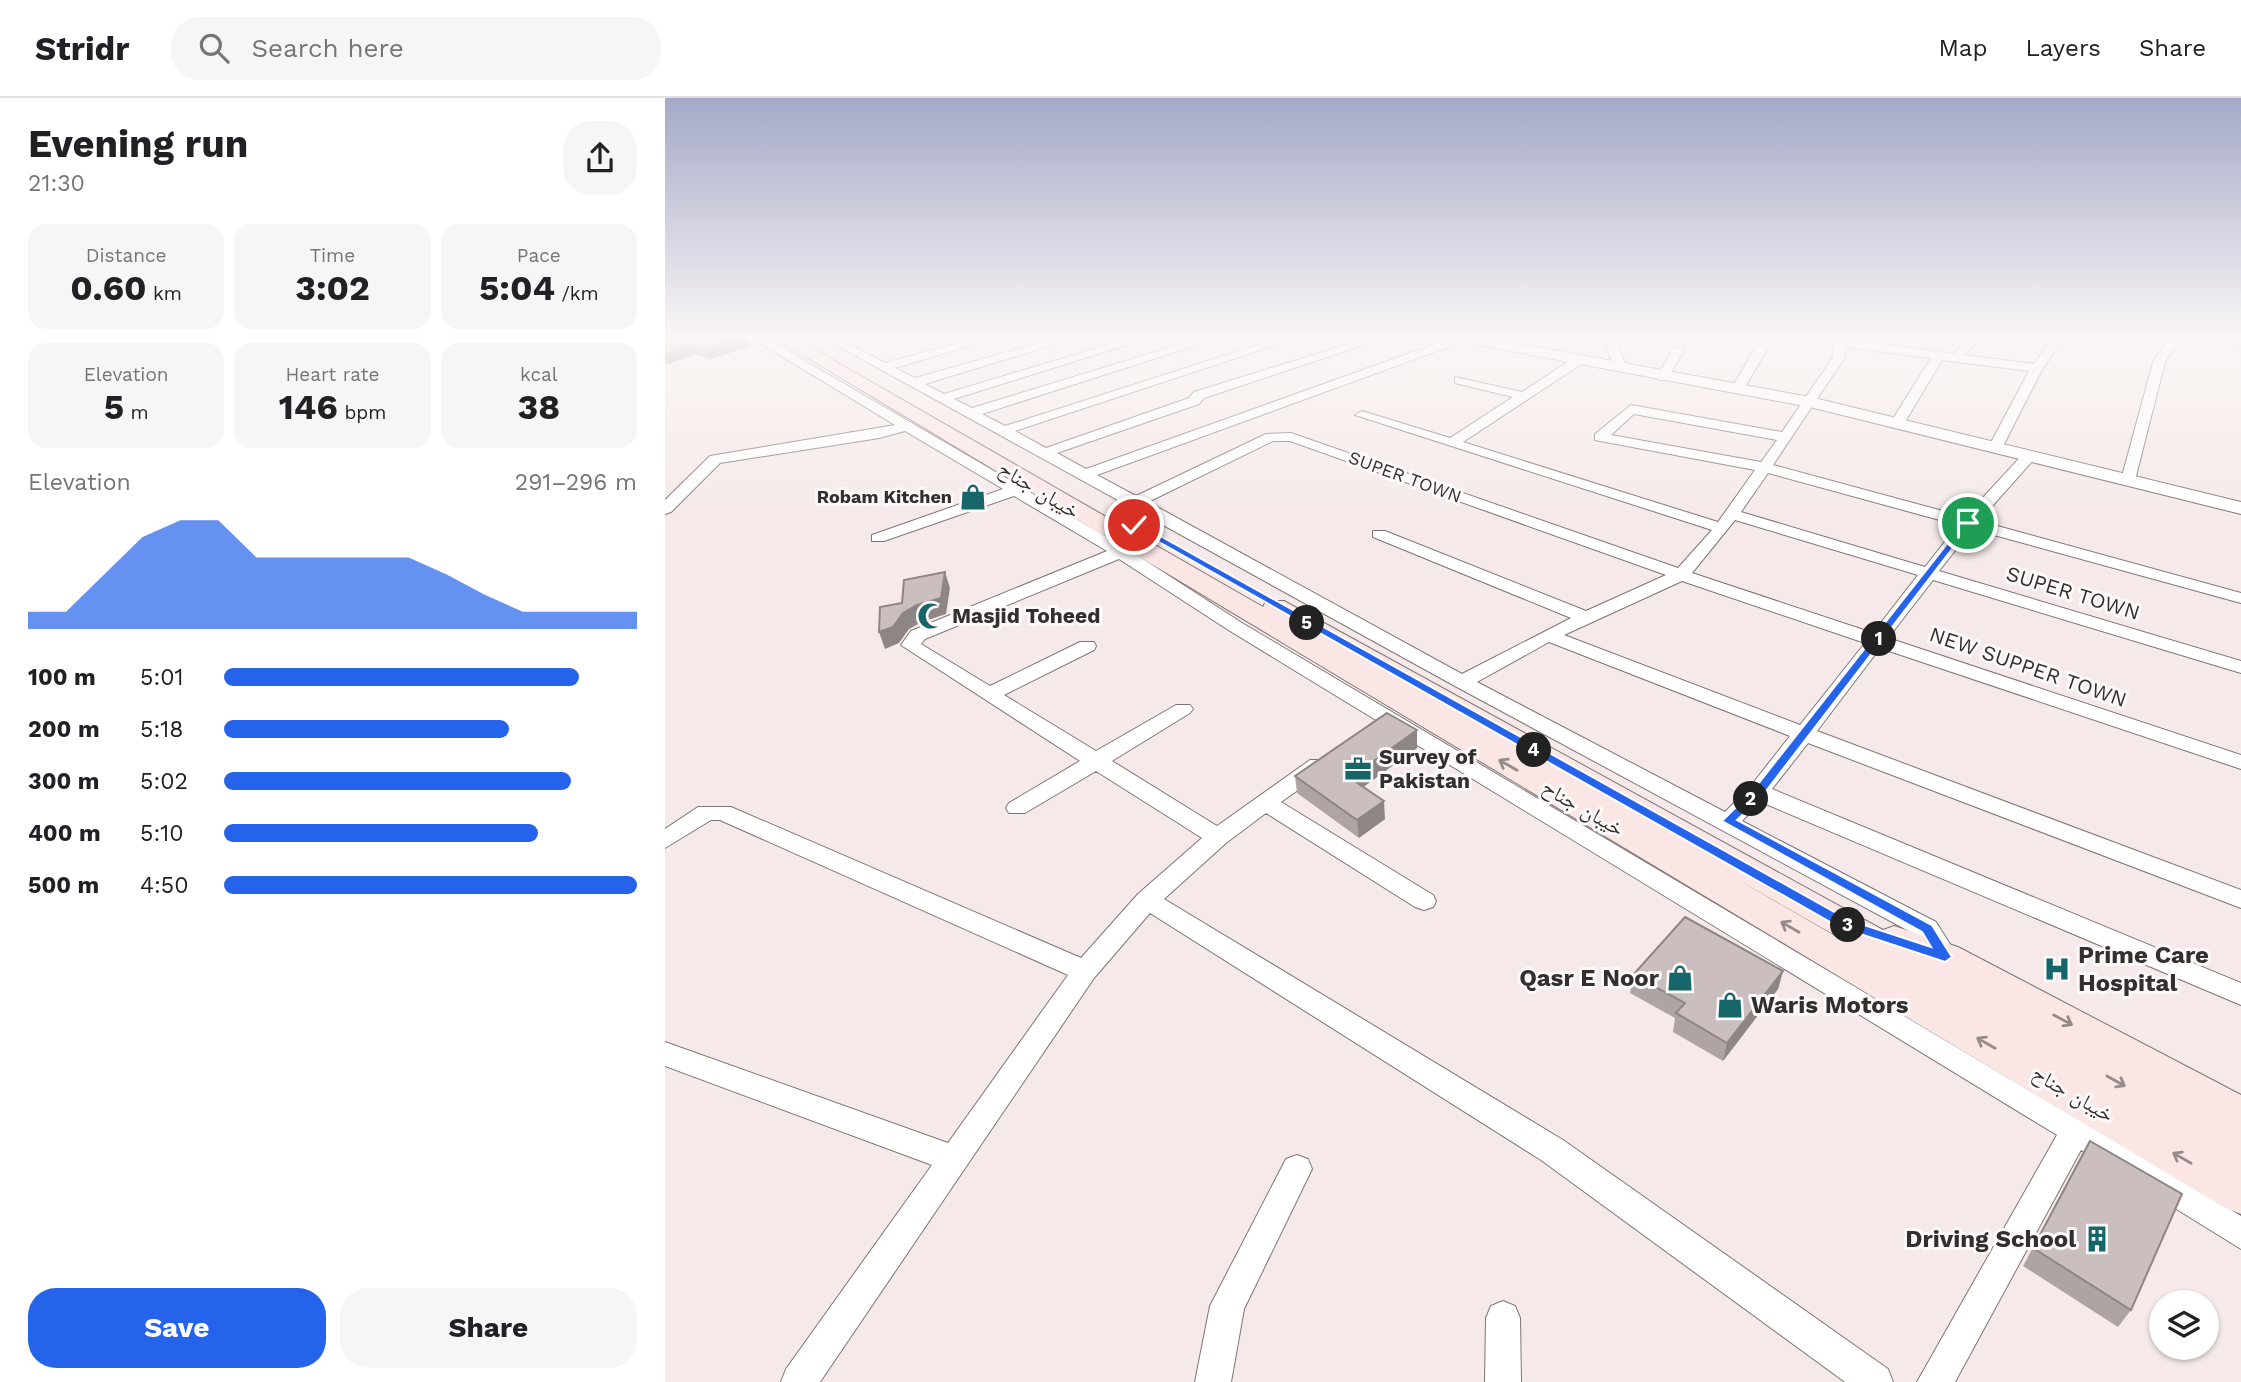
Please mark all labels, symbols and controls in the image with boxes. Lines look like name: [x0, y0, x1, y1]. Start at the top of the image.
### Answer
search box: [171, 17, 661, 80]
text: Stridr: [35, 29, 129, 68]
icon: search: [195, 29, 233, 67]
text: Search here: [251, 33, 404, 63]
text: Map: [1939, 34, 1987, 62]
text: Layers: [2025, 34, 2101, 62]
text: Share: [2139, 34, 2206, 62]
button: share: [563, 121, 637, 195]
text: Evening run: [28, 122, 248, 166]
text: 21:30: [28, 170, 85, 197]
text: Distance: [86, 244, 167, 267]
text: Time: [310, 244, 355, 267]
text: Pace: [517, 244, 561, 267]
text: 0.60: [70, 267, 147, 309]
text: 3:02: [295, 267, 370, 309]
text: 5:04: [479, 267, 555, 309]
text: km: [147, 282, 182, 305]
text: /km: [555, 282, 599, 305]
text: Elevation: [84, 363, 169, 386]
text: Heart rate: [286, 363, 379, 386]
text: kcal: [520, 363, 558, 386]
text: 5: [104, 386, 124, 428]
text: 146: [279, 386, 338, 428]
text: 38: [517, 386, 560, 428]
text: m: [124, 401, 149, 424]
text: bpm: [338, 401, 386, 424]
street label: SUPER TOWN: [1346, 446, 1465, 507]
street label: خیبان جناح: [994, 456, 1084, 524]
text: Elevation: [28, 469, 131, 496]
text: 291–296 m: [515, 469, 637, 496]
shop icon: Robam Kitchen: [958, 482, 988, 512]
place label: Robam Kitchen: [817, 486, 952, 507]
pin: [1938, 493, 1998, 553]
pin: [1104, 495, 1164, 555]
icon: arrive: [1949, 504, 1987, 542]
icon: check: [1115, 506, 1153, 544]
street label: SUPER TOWN: [2003, 560, 2143, 625]
mosque icon: Masjid Toheed: [916, 601, 946, 631]
place label: Masjid Toheed: [952, 603, 1100, 628]
pin: 5: [1289, 606, 1325, 640]
text: 5: [1301, 611, 1312, 634]
street label: NEW SUPPER TOWN: [1926, 621, 2130, 712]
pin: 1: [1861, 622, 1897, 656]
text: 1: [1874, 627, 1883, 650]
text: 100 m: [28, 664, 96, 691]
text: 5:01: [140, 664, 183, 691]
text: 200 m: [28, 716, 100, 743]
text: 5:18: [140, 716, 183, 743]
pin: 4: [1517, 732, 1551, 768]
text: 4: [1527, 738, 1540, 761]
place label: Survey of Pakistan: [1379, 744, 1477, 793]
office icon: Survey of Pakistan: [1343, 754, 1373, 784]
one-way arrow: [1498, 758, 1518, 772]
text: 300 m: [28, 768, 99, 795]
text: 5:02: [140, 768, 188, 795]
street label: خیبان جناح: [1538, 774, 1628, 842]
pin: 2: [1733, 782, 1769, 816]
text: 2: [1745, 787, 1756, 810]
text: 400 m: [28, 820, 101, 847]
text: 5:10: [140, 820, 183, 847]
text: 500 m: [28, 872, 99, 899]
text: 4:50: [140, 872, 189, 899]
pin: 3: [1831, 908, 1865, 942]
text: 3: [1842, 913, 1853, 936]
one-way arrow: [1781, 920, 1801, 934]
place label: Prime Care Hospital: [2078, 941, 2209, 997]
hospital icon: Prime Care Hospital: [2042, 954, 2072, 984]
shop icon: Qasr E Noor: [1665, 963, 1695, 993]
place label: Qasr E Noor: [1519, 964, 1660, 992]
shop icon: Waris Motors: [1715, 990, 1745, 1020]
place label: Waris Motors: [1751, 991, 1909, 1019]
one-way arrow: [2052, 1013, 2072, 1027]
one-way arrow: [1977, 1035, 1997, 1049]
street label: خیبان جناح: [2028, 1060, 2118, 1128]
one-way arrow: [2106, 1074, 2126, 1088]
one-way arrow: [2173, 1151, 2193, 1165]
building icon: Driving School: [2082, 1224, 2112, 1254]
place label: Driving School: [1905, 1225, 2076, 1253]
button: Save: [28, 1288, 326, 1368]
button: Share: [340, 1288, 637, 1368]
map controls: [2149, 1290, 2219, 1360]
button: layers: [2149, 1290, 2219, 1360]

